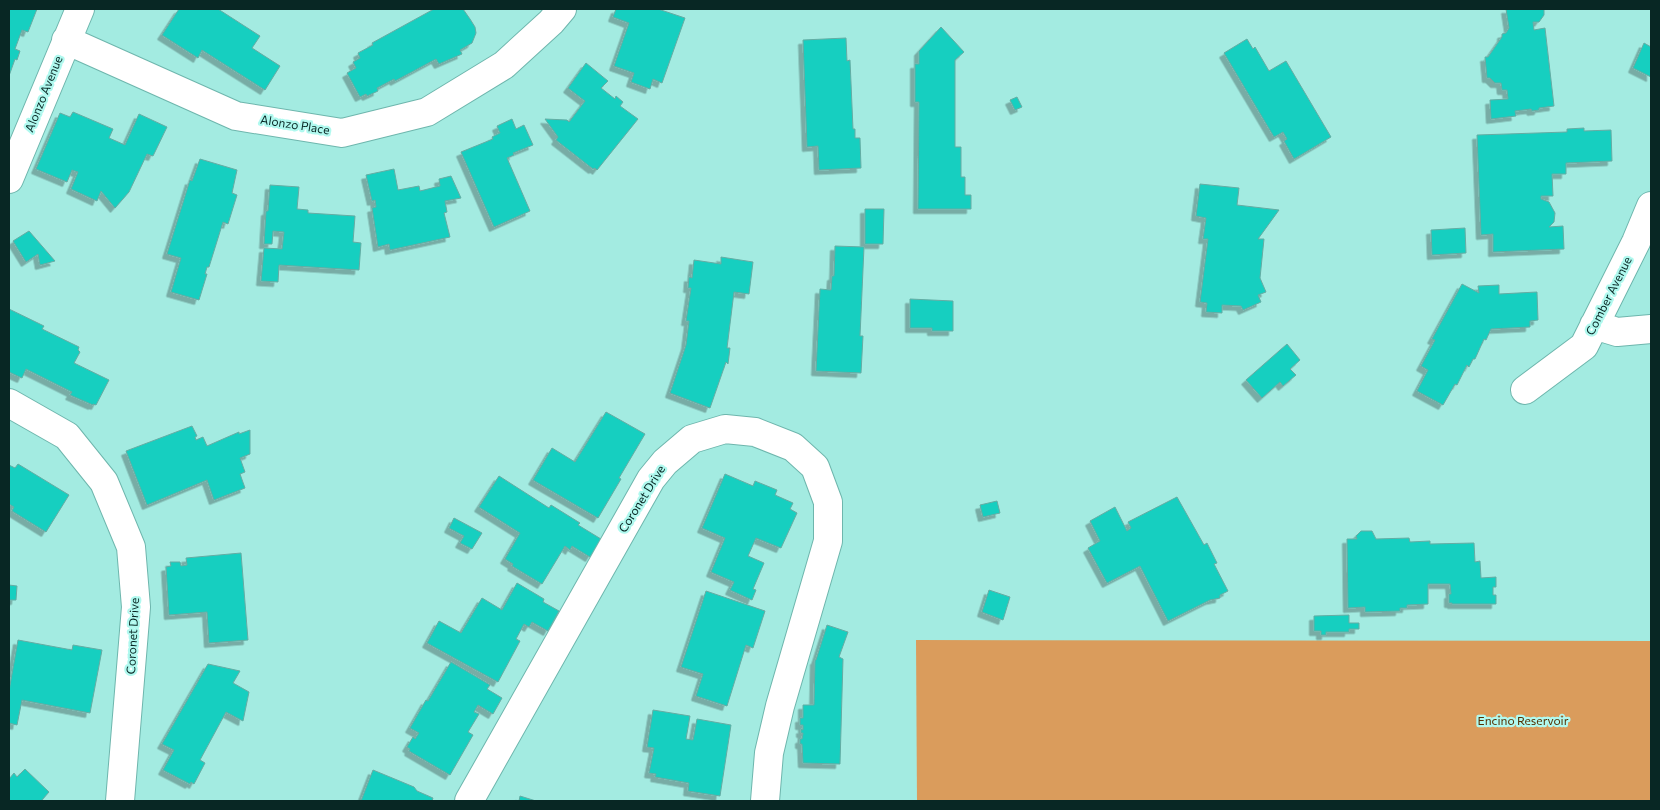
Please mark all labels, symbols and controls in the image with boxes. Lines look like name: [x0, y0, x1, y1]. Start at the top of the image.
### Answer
street label: Alonzo Avenue: [21, 54, 65, 134]
street label: Alonzo Place: [260, 112, 331, 136]
street label: Comber Avenue: [1582, 254, 1634, 337]
street label: Coronet Drive: [615, 462, 667, 535]
street label: Coronet Drive: [123, 597, 141, 675]
park label: Encino Reservoir: [1478, 713, 1569, 727]

